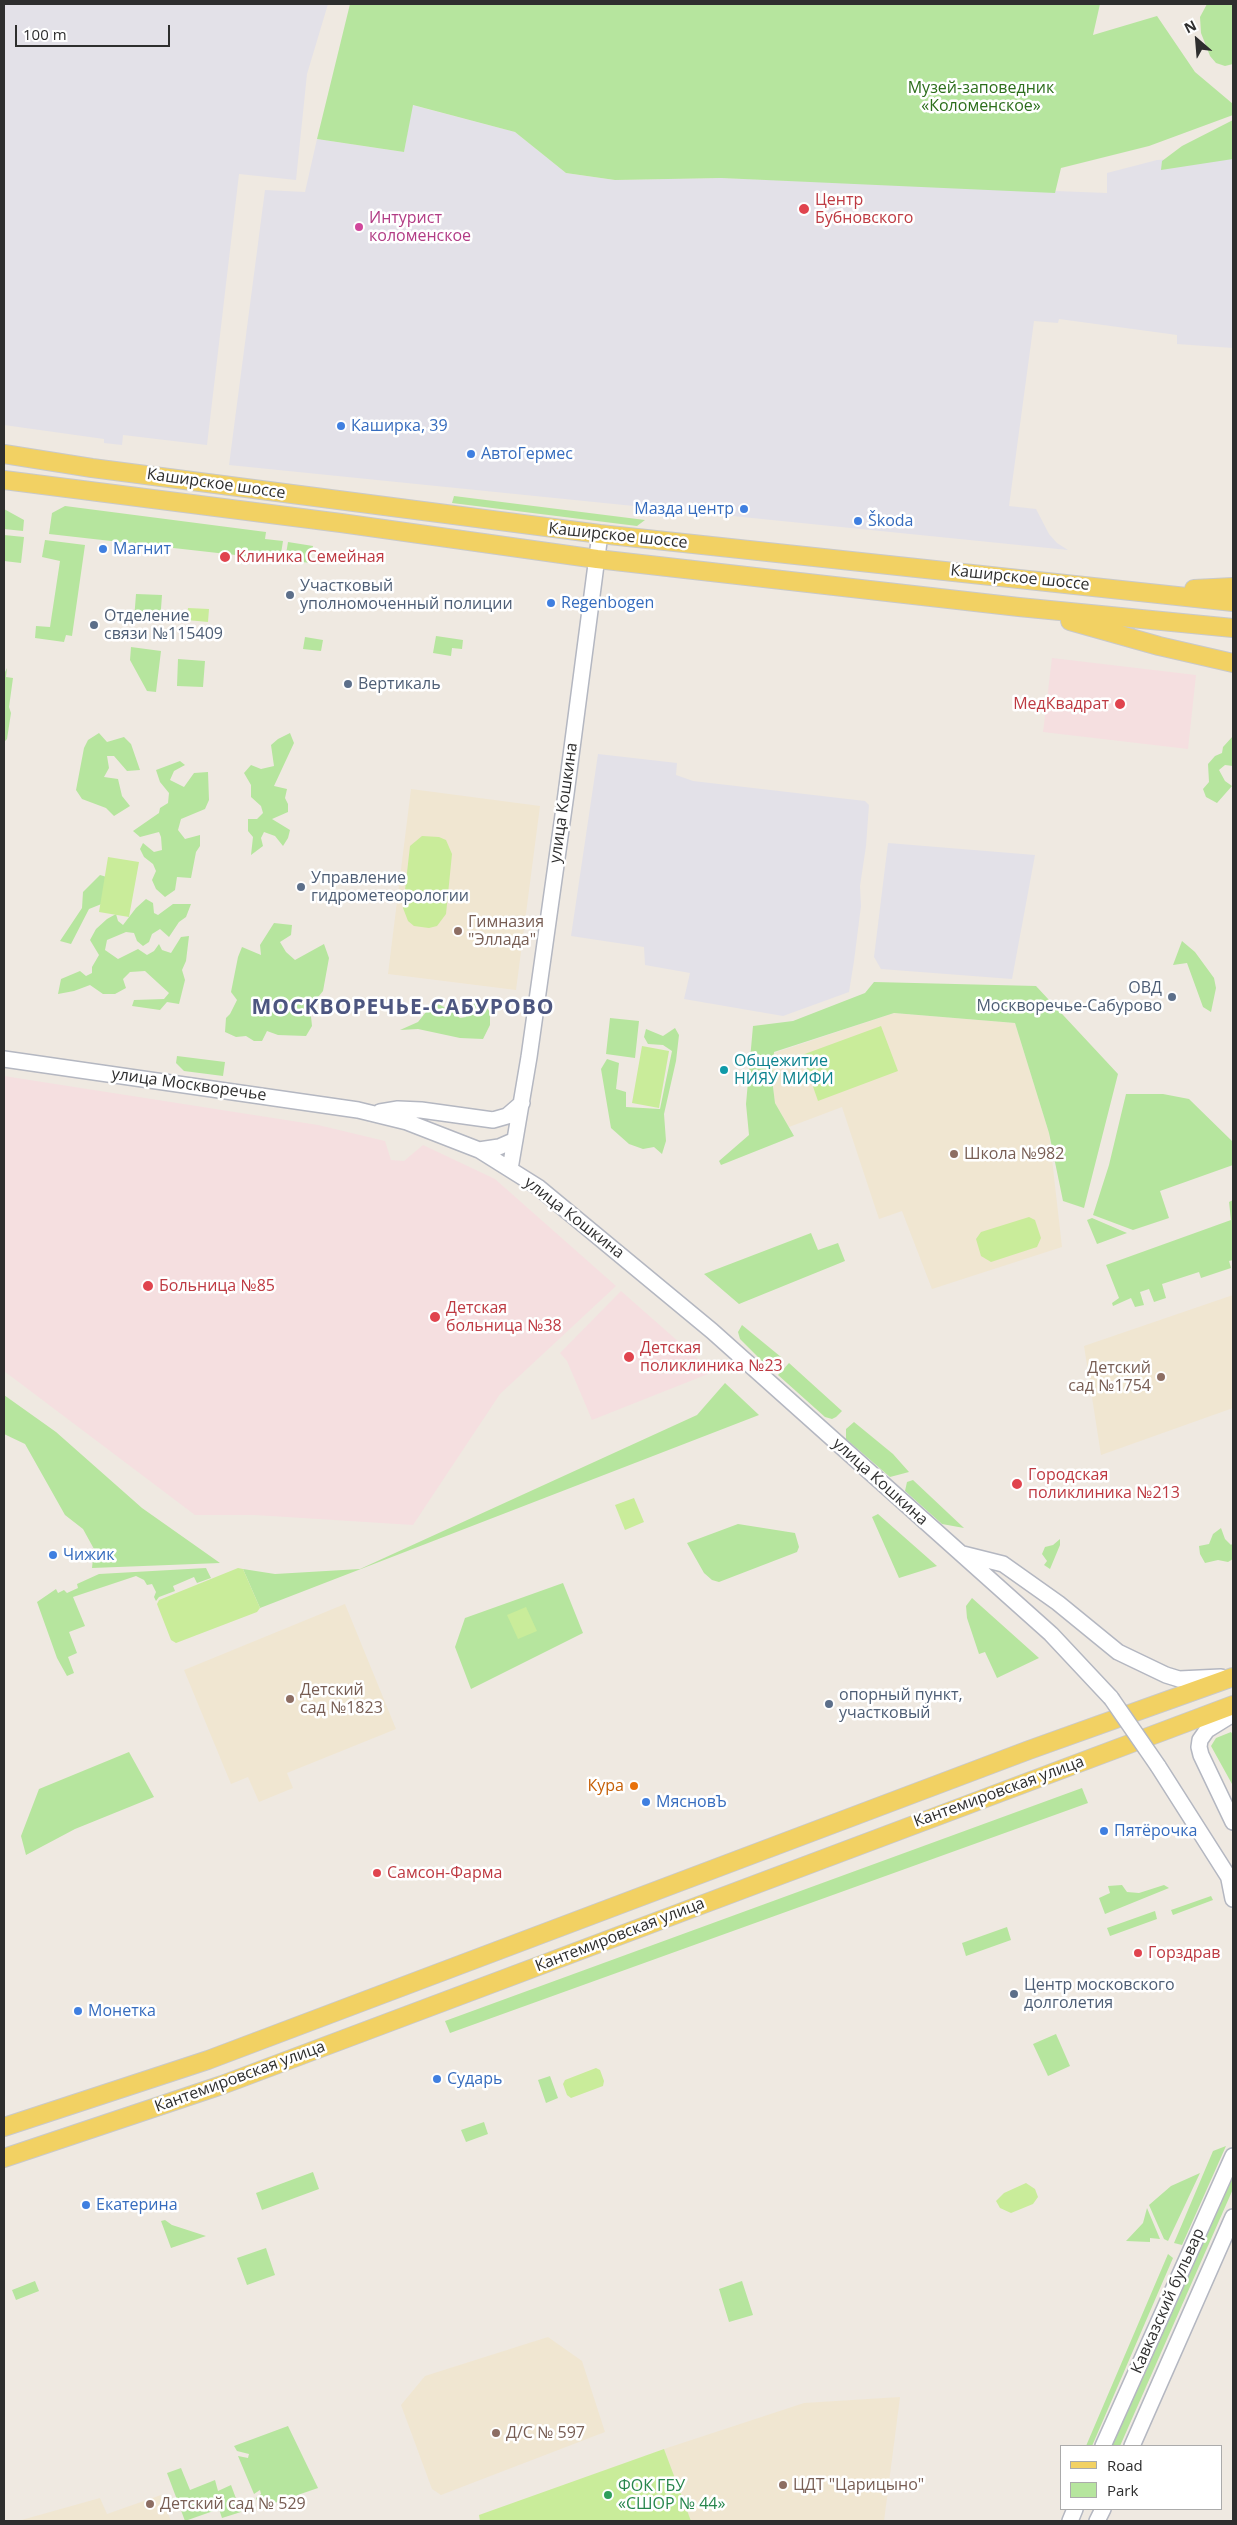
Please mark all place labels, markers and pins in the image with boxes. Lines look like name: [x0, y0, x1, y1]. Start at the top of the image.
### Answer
place label: Центр Бубновского: [815, 190, 913, 228]
marker: Центр Бубновского: [797, 202, 811, 216]
place label: Интурист коломенское: [369, 208, 471, 246]
marker: Интурист коломенское: [353, 221, 365, 233]
place label: Каширка, 39: [351, 416, 448, 436]
marker: Каширка, 39: [335, 420, 347, 432]
place label: АвтоГермес: [481, 444, 573, 464]
marker: АвтоГермес: [465, 448, 477, 460]
place label: Мазда центр: [634, 499, 734, 519]
marker: Мазда центр: [738, 503, 750, 515]
place label: Škoda: [868, 511, 913, 531]
marker: Škoda: [852, 515, 864, 527]
place label: Магнит: [113, 539, 171, 559]
marker: Магнит: [97, 543, 109, 555]
place label: Клиника Семейная: [236, 547, 385, 567]
marker: Клиника Семейная: [218, 550, 232, 564]
place label: Участковый уполномоченный полиции: [300, 576, 513, 614]
marker: Участковый уполномоченный полиции: [284, 589, 296, 601]
place label: Regenbogen: [561, 593, 654, 613]
marker: Regenbogen: [545, 597, 557, 609]
place label: Отделение связи №115409: [104, 606, 223, 644]
marker: Отделение связи №115409: [88, 619, 100, 631]
place label: Вертикаль: [358, 674, 441, 694]
marker: Вертикаль: [342, 678, 354, 690]
place label: МедКвадрат: [1013, 694, 1109, 714]
marker: МедКвадрат: [1113, 697, 1127, 711]
place label: Управление гидрометеорологии: [311, 868, 469, 906]
marker: Управление гидрометеорологии: [295, 881, 307, 893]
place label: Гимназия "Эллада": [468, 912, 544, 950]
marker: Гимназия "Эллада": [452, 925, 464, 937]
place label: ОВД Москворечье-Сабурово: [976, 978, 1162, 1016]
marker: ОВД Москворечье-Сабурово: [1166, 991, 1178, 1003]
place label: Общежитие НИЯУ МИФИ: [734, 1051, 834, 1089]
marker: Общежитие НИЯУ МИФИ: [718, 1064, 730, 1076]
place label: Школа №982: [964, 1144, 1064, 1164]
marker: Школа №982: [948, 1148, 960, 1160]
place label: Больница №85: [159, 1276, 275, 1296]
marker: Больница №85: [141, 1279, 155, 1293]
place label: Детская больница №38: [446, 1298, 562, 1336]
marker: Детская больница №38: [428, 1310, 442, 1324]
place label: Детская поликлиника №23: [640, 1338, 783, 1376]
marker: Детская поликлиника №23: [622, 1350, 636, 1364]
place label: Детский сад №1754: [1068, 1358, 1151, 1396]
marker: Детский сад №1754: [1155, 1371, 1167, 1383]
place label: Городская поликлиника №213: [1028, 1465, 1180, 1503]
marker: Городская поликлиника №213: [1010, 1477, 1024, 1491]
place label: Чижик: [63, 1545, 114, 1565]
marker: Чижик: [47, 1549, 59, 1561]
place label: Детский сад №1823: [300, 1680, 383, 1718]
place label: опорный пункт, участковый: [839, 1685, 963, 1723]
marker: Детский сад №1823: [284, 1693, 296, 1705]
marker: опорный пункт, участковый: [823, 1698, 835, 1710]
place label: Кура: [588, 1776, 624, 1796]
marker: Кура: [628, 1780, 640, 1792]
place label: МясновЪ: [656, 1792, 727, 1812]
marker: МясновЪ: [640, 1796, 652, 1808]
place label: Пятёрочка: [1114, 1821, 1197, 1841]
marker: Пятёрочка: [1098, 1825, 1110, 1837]
place label: Самсон-Фарма: [387, 1863, 502, 1883]
marker: Самсон-Фарма: [371, 1867, 383, 1879]
place label: Горздрав: [1148, 1943, 1221, 1963]
marker: Горздрав: [1132, 1947, 1144, 1959]
place label: Центр московского долголетия: [1024, 1975, 1175, 2013]
marker: Центр московского долголетия: [1008, 1988, 1020, 2000]
place label: Монетка: [88, 2001, 156, 2021]
marker: Монетка: [72, 2005, 84, 2017]
place label: Сударь: [447, 2069, 502, 2089]
marker: Сударь: [431, 2073, 443, 2085]
place label: Екатерина: [96, 2195, 178, 2215]
marker: Екатерина: [80, 2199, 92, 2211]
place label: Д/C № 597: [506, 2423, 585, 2443]
marker: Д/C № 597: [490, 2427, 502, 2439]
place label: ЦДТ "Царицыно": [793, 2475, 924, 2495]
place label: ФОК ГБУ «СШОР № 44»: [618, 2476, 725, 2514]
marker: ЦДТ "Царицыно": [777, 2479, 789, 2491]
marker: ФОК ГБУ «СШОР № 44»: [602, 2489, 614, 2501]
place label: Детский сад № 529: [160, 2494, 306, 2514]
marker: Детский сад № 529: [144, 2498, 156, 2510]

